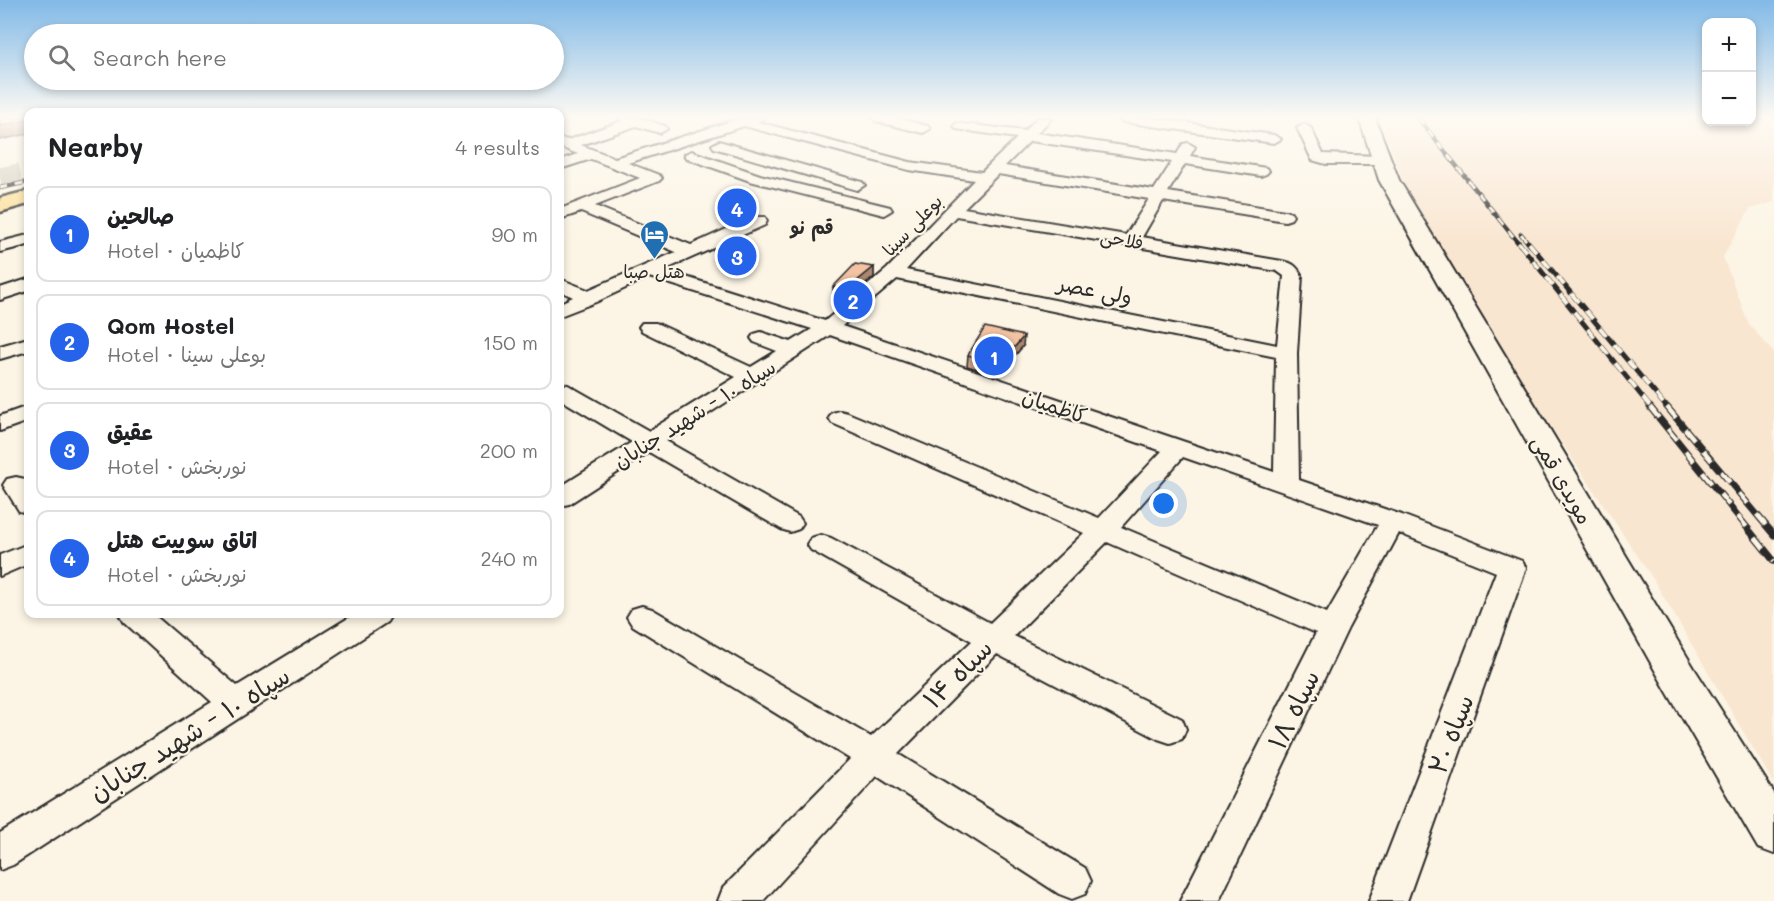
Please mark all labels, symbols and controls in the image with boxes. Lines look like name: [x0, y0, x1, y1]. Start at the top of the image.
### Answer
map controls: [1702, 18, 1756, 126]
button: +: [1702, 18, 1756, 72]
search box: [24, 24, 564, 90]
icon: search: [45, 41, 78, 74]
text: Search here: [93, 43, 227, 72]
button: −: [1702, 72, 1756, 126]
text: Nearby: [48, 130, 143, 164]
text: 4 results: [455, 134, 540, 160]
pin: 4: [718, 186, 756, 230]
street label: بوعلی سینا: [877, 189, 947, 261]
text: صالحین: [107, 201, 174, 230]
district label: قم نو: [789, 215, 833, 242]
hotel icon: هتل صبا: [638, 218, 670, 260]
text: 1: [65, 221, 74, 247]
text: 90 m: [492, 221, 538, 247]
street label: فلاحی: [1099, 223, 1145, 255]
pin: 3: [718, 234, 756, 278]
text: Hotel · کاظمیان: [107, 237, 244, 263]
place label: هتل صبا: [623, 259, 685, 283]
street label: ولی عصر: [1053, 268, 1135, 311]
pin: 2: [834, 278, 872, 322]
text: Qom Hostel: [107, 311, 234, 340]
text: 2: [64, 329, 75, 355]
text: 150 m: [483, 329, 538, 355]
pin: 1: [974, 334, 1014, 378]
text: Hotel · بوعلی سینا: [107, 341, 266, 367]
street label: سپاه ۱۰ - شهید جنابان: [608, 352, 781, 475]
street label: کاظمیان: [1019, 381, 1091, 429]
text: عقیق: [107, 417, 153, 446]
street label: مویدی قمی: [1525, 429, 1599, 530]
text: 3: [64, 437, 76, 463]
text: 200 m: [480, 437, 538, 463]
text: Hotel · نوربخش: [107, 453, 246, 479]
your location: [1149, 489, 1178, 518]
text: اتاق سوییت هتل: [107, 525, 257, 554]
text: 4: [63, 545, 76, 571]
text: 240 m: [480, 545, 538, 571]
text: Hotel · نوربخش: [107, 561, 246, 587]
street label: سپاه ۱۴: [915, 631, 1000, 716]
street label: سپاه ۱۰ - شهید جنابان: [82, 657, 296, 809]
street label: سپاه ۱۸: [1259, 664, 1328, 755]
street label: سپاه ۲۰: [1419, 689, 1482, 779]

